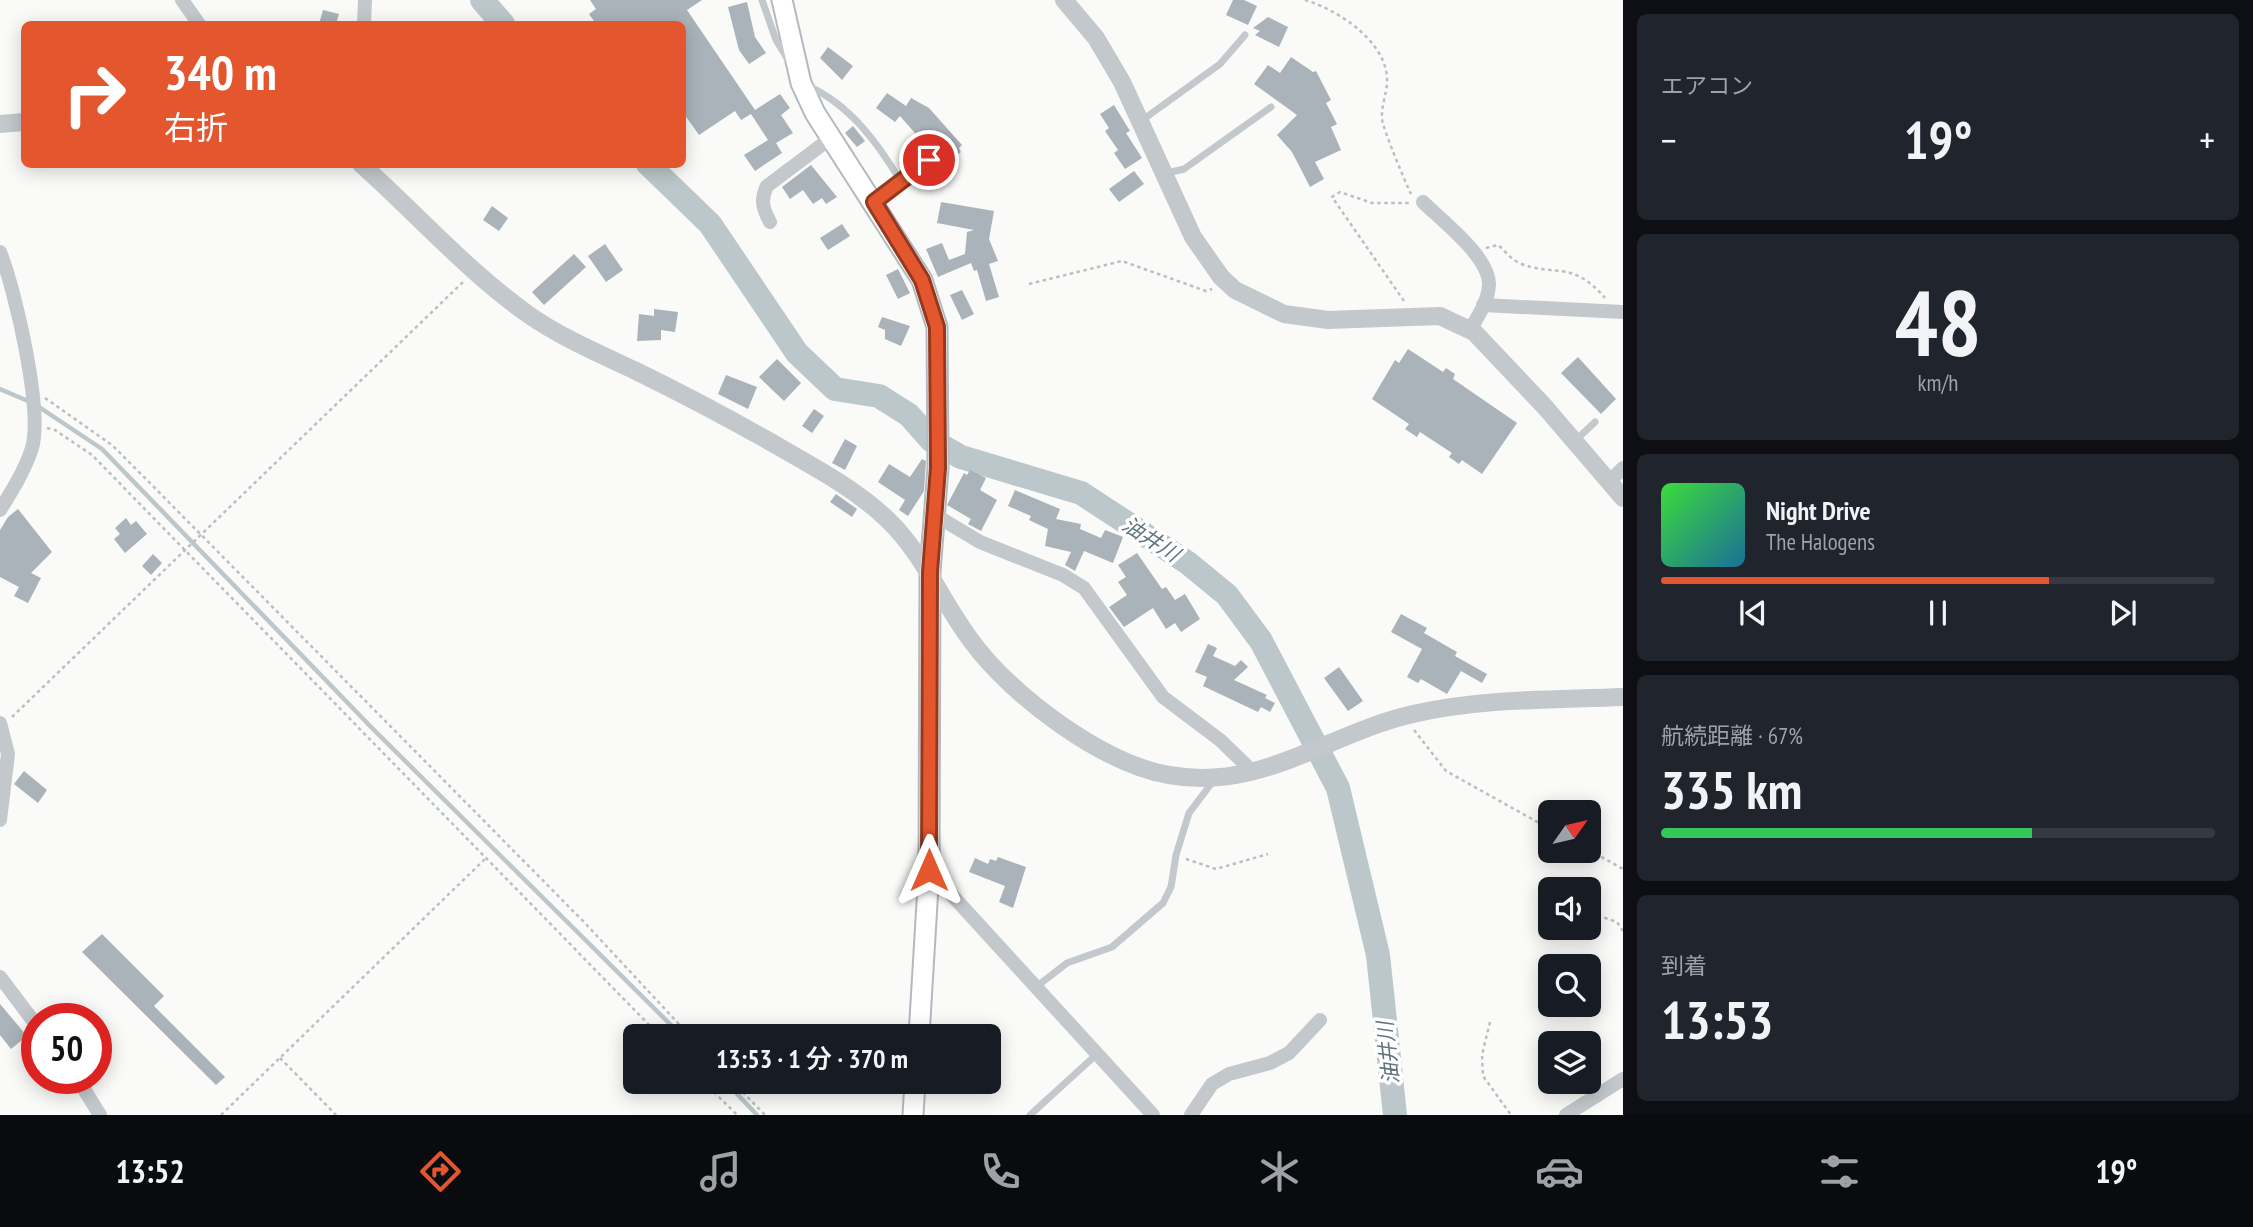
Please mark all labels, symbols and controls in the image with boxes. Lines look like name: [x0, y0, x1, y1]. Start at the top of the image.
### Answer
text: 340 m: [164, 40, 277, 104]
icon: right: [49, 49, 140, 140]
text: エアコン: [1661, 71, 1753, 100]
text: 右折: [164, 106, 228, 148]
text: 19°: [1904, 106, 1972, 173]
text: −: [1661, 115, 1677, 164]
text: +: [2199, 115, 2215, 164]
pin: [899, 130, 959, 190]
icon: arrive: [910, 141, 948, 179]
text: 48: [1895, 263, 1982, 381]
text: km/h: [1918, 368, 1958, 397]
text: Night Drive: [1766, 494, 1871, 527]
water label: 油井川: [1117, 511, 1186, 569]
text: The Halogens: [1766, 527, 1875, 556]
icon: previous: [1734, 594, 1772, 632]
icon: pause: [1919, 594, 1957, 632]
icon: next: [2104, 594, 2142, 632]
text: 航続距離 · 67%: [1661, 721, 1803, 750]
text: 335 km: [1661, 756, 1802, 823]
north arrow: [1538, 800, 1601, 863]
map controls: [1538, 800, 1601, 1094]
position arrow: [892, 833, 966, 907]
button: sound: [1538, 877, 1601, 940]
text: 到着: [1661, 951, 1707, 980]
button: search: [1538, 954, 1601, 1017]
text: 13:53: [1661, 986, 1773, 1053]
speed limit sign: 50: [21, 1003, 112, 1094]
water label: 油井川: [1371, 1018, 1405, 1086]
button: layers: [1538, 1031, 1601, 1094]
text: 13:53 · 1 分 · 370 m: [716, 1042, 908, 1075]
icon: directions: [416, 1147, 465, 1196]
icon: music: [696, 1147, 745, 1196]
icon: phone: [976, 1147, 1025, 1196]
icon: climate: [1255, 1147, 1304, 1196]
icon: car: [1535, 1147, 1584, 1196]
icon: filters: [1815, 1147, 1864, 1196]
text: 13:52: [115, 1150, 185, 1192]
text: 19°: [2095, 1150, 2138, 1192]

